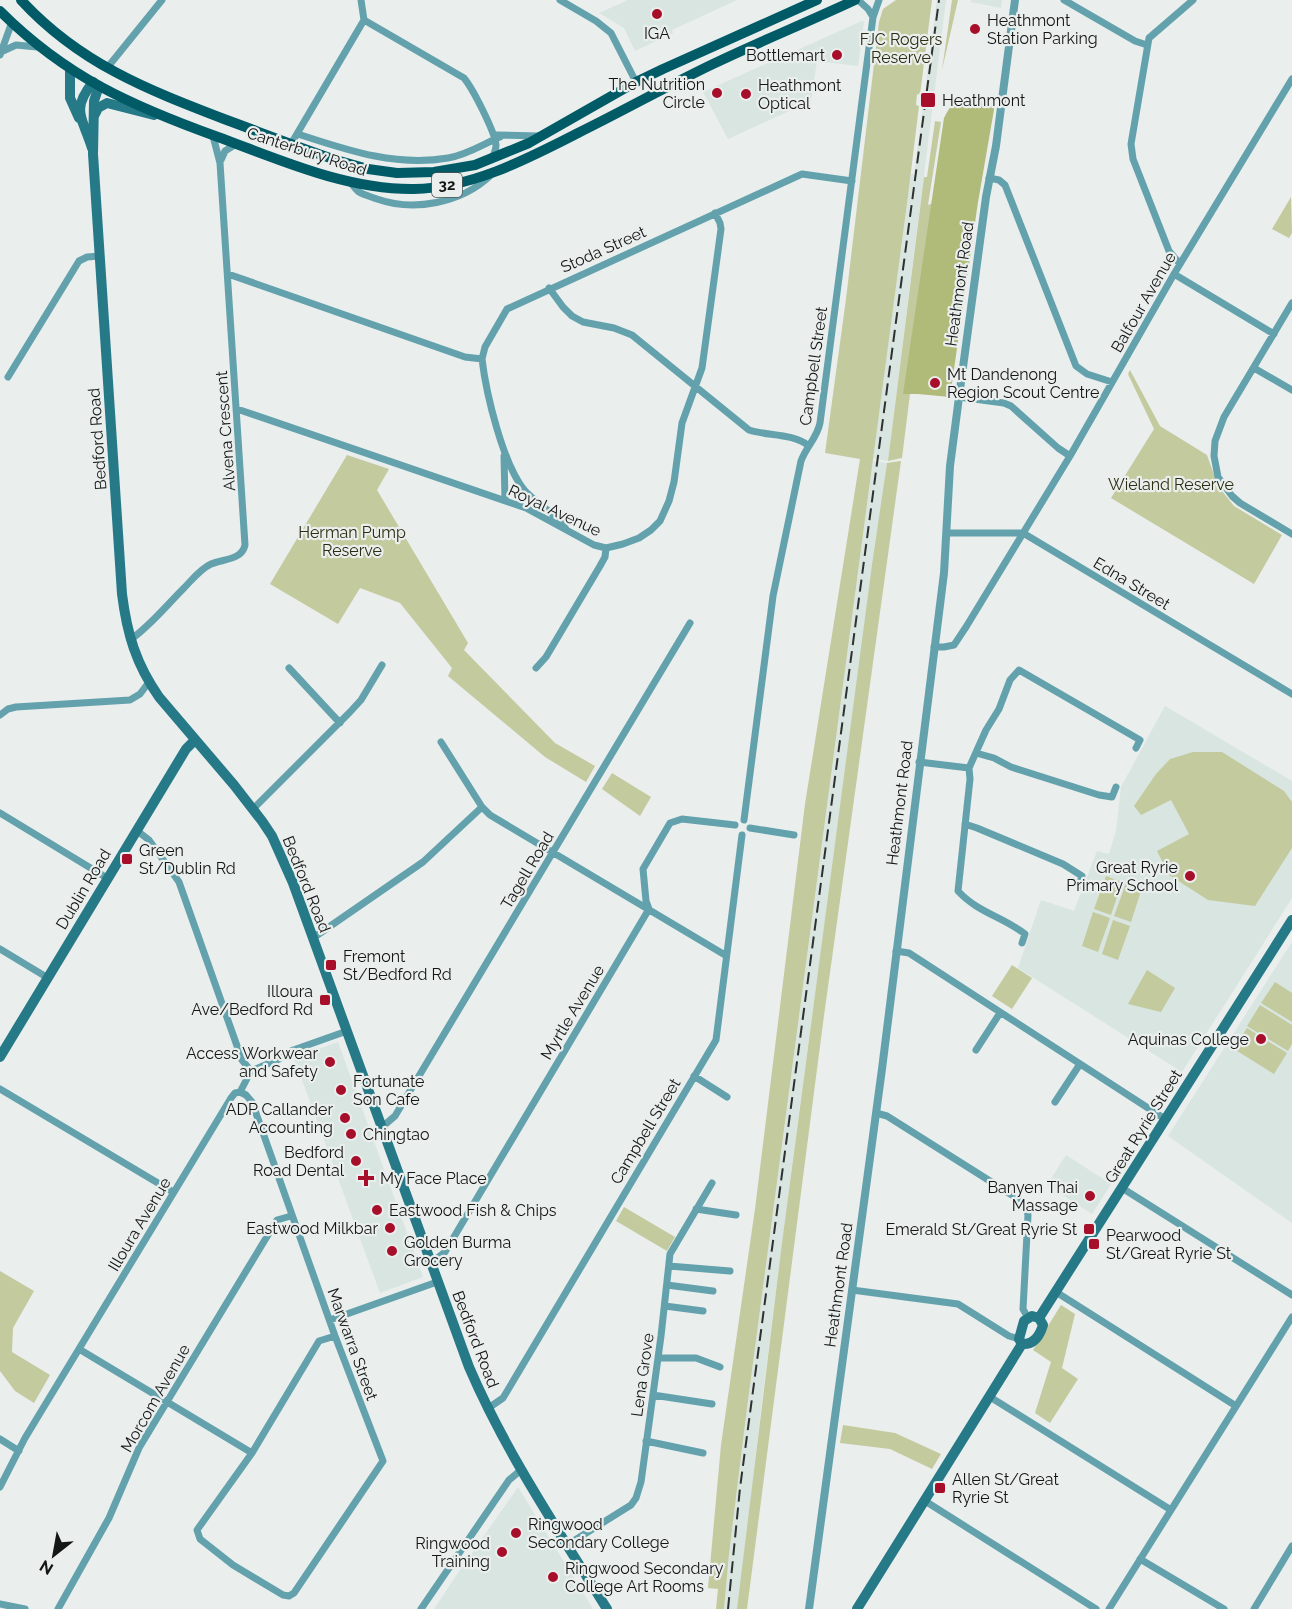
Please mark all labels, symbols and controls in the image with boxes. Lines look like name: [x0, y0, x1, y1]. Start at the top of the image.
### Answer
marker: IGA: [650, 7, 664, 21]
place label: Heathmont Station Parking: [987, 11, 1098, 48]
marker: Heathmont Station Parking: [968, 22, 982, 36]
place label: IGA: [644, 24, 670, 43]
park label: FJC Rogers Reserve: [860, 30, 943, 67]
place label: Bottlemart: [746, 46, 826, 65]
marker: Bottlemart: [830, 48, 844, 62]
place label: The Nutrition Circle: [608, 75, 705, 112]
place label: Heathmont Optical: [758, 76, 842, 113]
marker: The Nutrition Circle: [710, 86, 724, 100]
marker: Heathmont Optical: [739, 87, 753, 101]
marker: Heathmont: [919, 91, 937, 109]
place label: Heathmont: [942, 91, 1026, 110]
street label: Canterbury Road: [245, 123, 369, 180]
road number: 32: [432, 173, 462, 197]
street label: Heathmont Road: [941, 220, 978, 348]
street label: Stoda Street: [558, 222, 649, 277]
street label: Balfour Avenue: [1107, 249, 1180, 356]
street label: Campbell Street: [796, 305, 831, 427]
place label: Mt Dandenong Region Scout Centre: [947, 365, 1100, 402]
street label: Alvena Crescent: [212, 369, 239, 492]
marker: Mt Dandenong Region Scout Centre: [928, 376, 942, 390]
street label: Bedford Road: [84, 387, 111, 491]
park label: Wieland Reserve: [1108, 475, 1234, 494]
street label: Royal Avenue: [505, 481, 604, 540]
park label: Herman Pump Reserve: [298, 523, 406, 560]
street label: Edna Street: [1090, 553, 1174, 614]
street label: Heathmont Road: [882, 739, 917, 867]
street label: Tagell Road: [497, 828, 558, 912]
street label: Bedford Road: [279, 833, 335, 935]
place label: Green St/Dublin Rd: [139, 841, 236, 878]
street label: Dublin Road: [52, 846, 115, 933]
marker: Green St/Dublin Rd: [120, 852, 134, 866]
place label: Great Ryrie Primary School: [1066, 858, 1179, 895]
marker: Great Ryrie Primary School: [1183, 869, 1197, 883]
place label: Fremont St/Bedford Rd: [343, 947, 452, 984]
marker: Fremont St/Bedford Rd: [324, 958, 338, 972]
street label: Myrtle Avenue: [537, 961, 608, 1063]
place label: Illoura Ave/Bedford Rd: [191, 982, 313, 1019]
marker: Illoura Ave/Bedford Rd: [318, 993, 332, 1007]
place label: Aquinas College: [1128, 1030, 1249, 1049]
marker: Aquinas College: [1254, 1032, 1268, 1046]
place label: Access Workwear and Safety: [186, 1044, 318, 1081]
marker: Access Workwear and Safety: [323, 1055, 337, 1069]
street label: Great Ryrie Street: [1101, 1065, 1186, 1187]
place label: Fortunate Son Cafe: [353, 1072, 425, 1109]
street label: Campbell Street: [606, 1074, 685, 1188]
marker: Fortunate Son Cafe: [334, 1083, 348, 1097]
place label: ADP Callander Accounting: [226, 1100, 333, 1137]
marker: ADP Callander Accounting: [338, 1111, 352, 1125]
place label: Chingtao: [363, 1125, 430, 1144]
marker: Chingtao: [344, 1127, 358, 1141]
place label: Bedford Road Dental: [253, 1143, 345, 1180]
marker: Bedford Road Dental: [349, 1154, 363, 1168]
marker: My Face Place: [357, 1169, 375, 1187]
place label: My Face Place: [380, 1169, 487, 1188]
street label: Illoura Avenue: [104, 1174, 175, 1274]
place label: Banyen Thai Massage: [987, 1178, 1078, 1215]
marker: Banyen Thai Massage: [1083, 1189, 1097, 1203]
place label: Eastwood Fish & Chips: [389, 1201, 557, 1220]
marker: Eastwood Fish & Chips: [370, 1203, 384, 1217]
place label: Eastwood Milkbar: [246, 1219, 378, 1238]
place label: Emerald St/Great Ryrie St: [885, 1220, 1078, 1239]
marker: Eastwood Milkbar: [383, 1221, 397, 1235]
street label: Heathmont Road: [820, 1221, 857, 1349]
marker: Emerald St/Great Ryrie St: [1082, 1222, 1096, 1236]
place label: Pearwood St/Great Ryrie St: [1106, 1226, 1232, 1263]
place label: Golden Burma Grocery: [404, 1233, 511, 1270]
marker: Pearwood St/Great Ryrie St: [1087, 1237, 1101, 1251]
marker: Golden Burma Grocery: [385, 1244, 399, 1258]
street label: Marwarra Street: [323, 1285, 382, 1404]
street label: Bedford Road: [448, 1288, 503, 1390]
street label: Lena Grove: [627, 1332, 658, 1418]
street label: Morcom Avenue: [117, 1341, 194, 1456]
place label: Allen St/Great Ryrie St: [952, 1470, 1059, 1507]
marker: Allen St/Great Ryrie St: [933, 1481, 947, 1495]
place label: Ringwood Secondary College: [528, 1515, 669, 1552]
north arrow: [24, 1525, 84, 1585]
marker: Ringwood Secondary College: [509, 1526, 523, 1540]
place label: Ringwood Training: [415, 1534, 490, 1571]
marker: Ringwood Training: [495, 1545, 509, 1559]
text: N: [36, 1556, 57, 1579]
place label: Ringwood Secondary College Art Rooms: [565, 1559, 724, 1596]
marker: Ringwood Secondary College Art Rooms: [546, 1570, 560, 1584]

